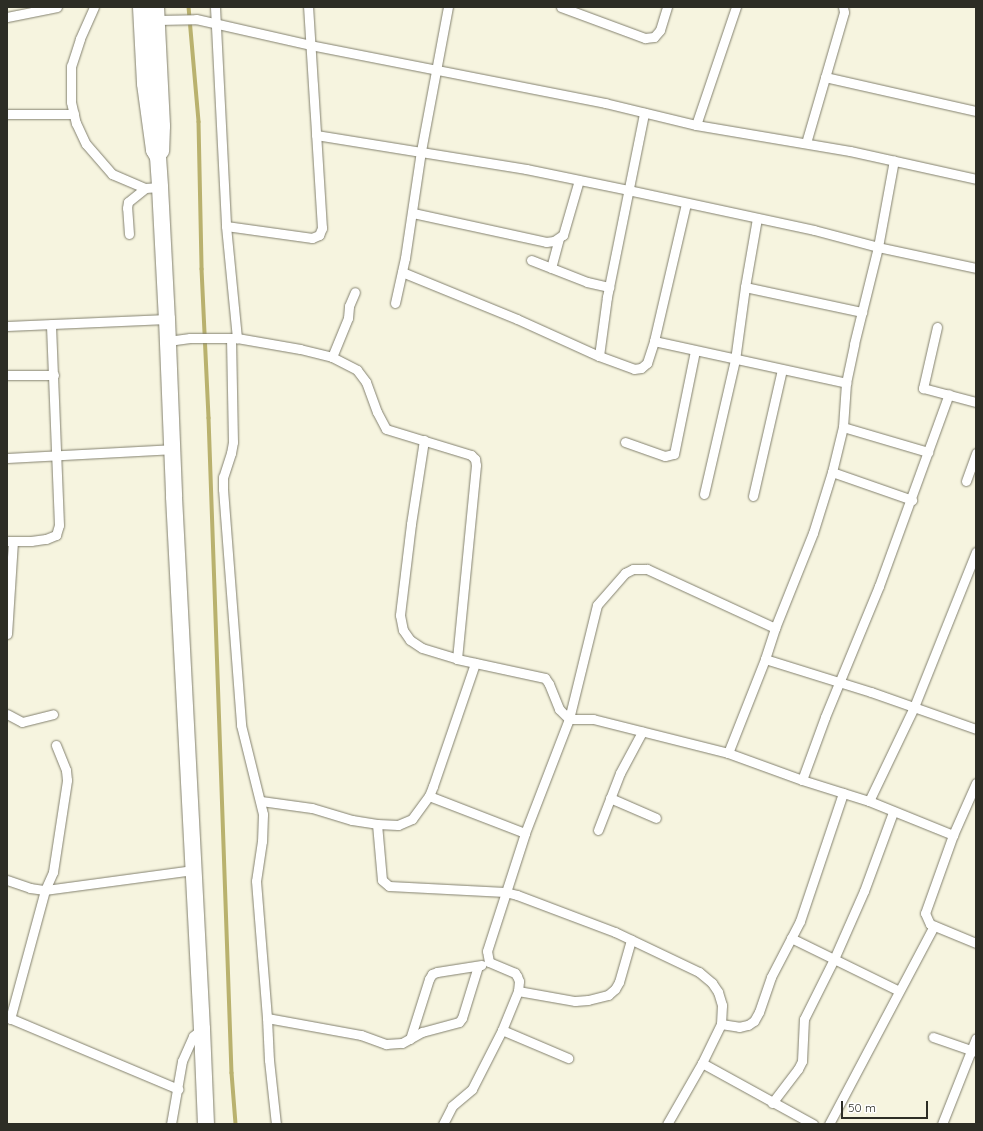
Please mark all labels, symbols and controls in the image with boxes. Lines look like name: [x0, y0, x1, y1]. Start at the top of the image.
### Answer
scale bar: [843, 1093, 930, 1119]
text: 50 m: [848, 1100, 876, 1115]

